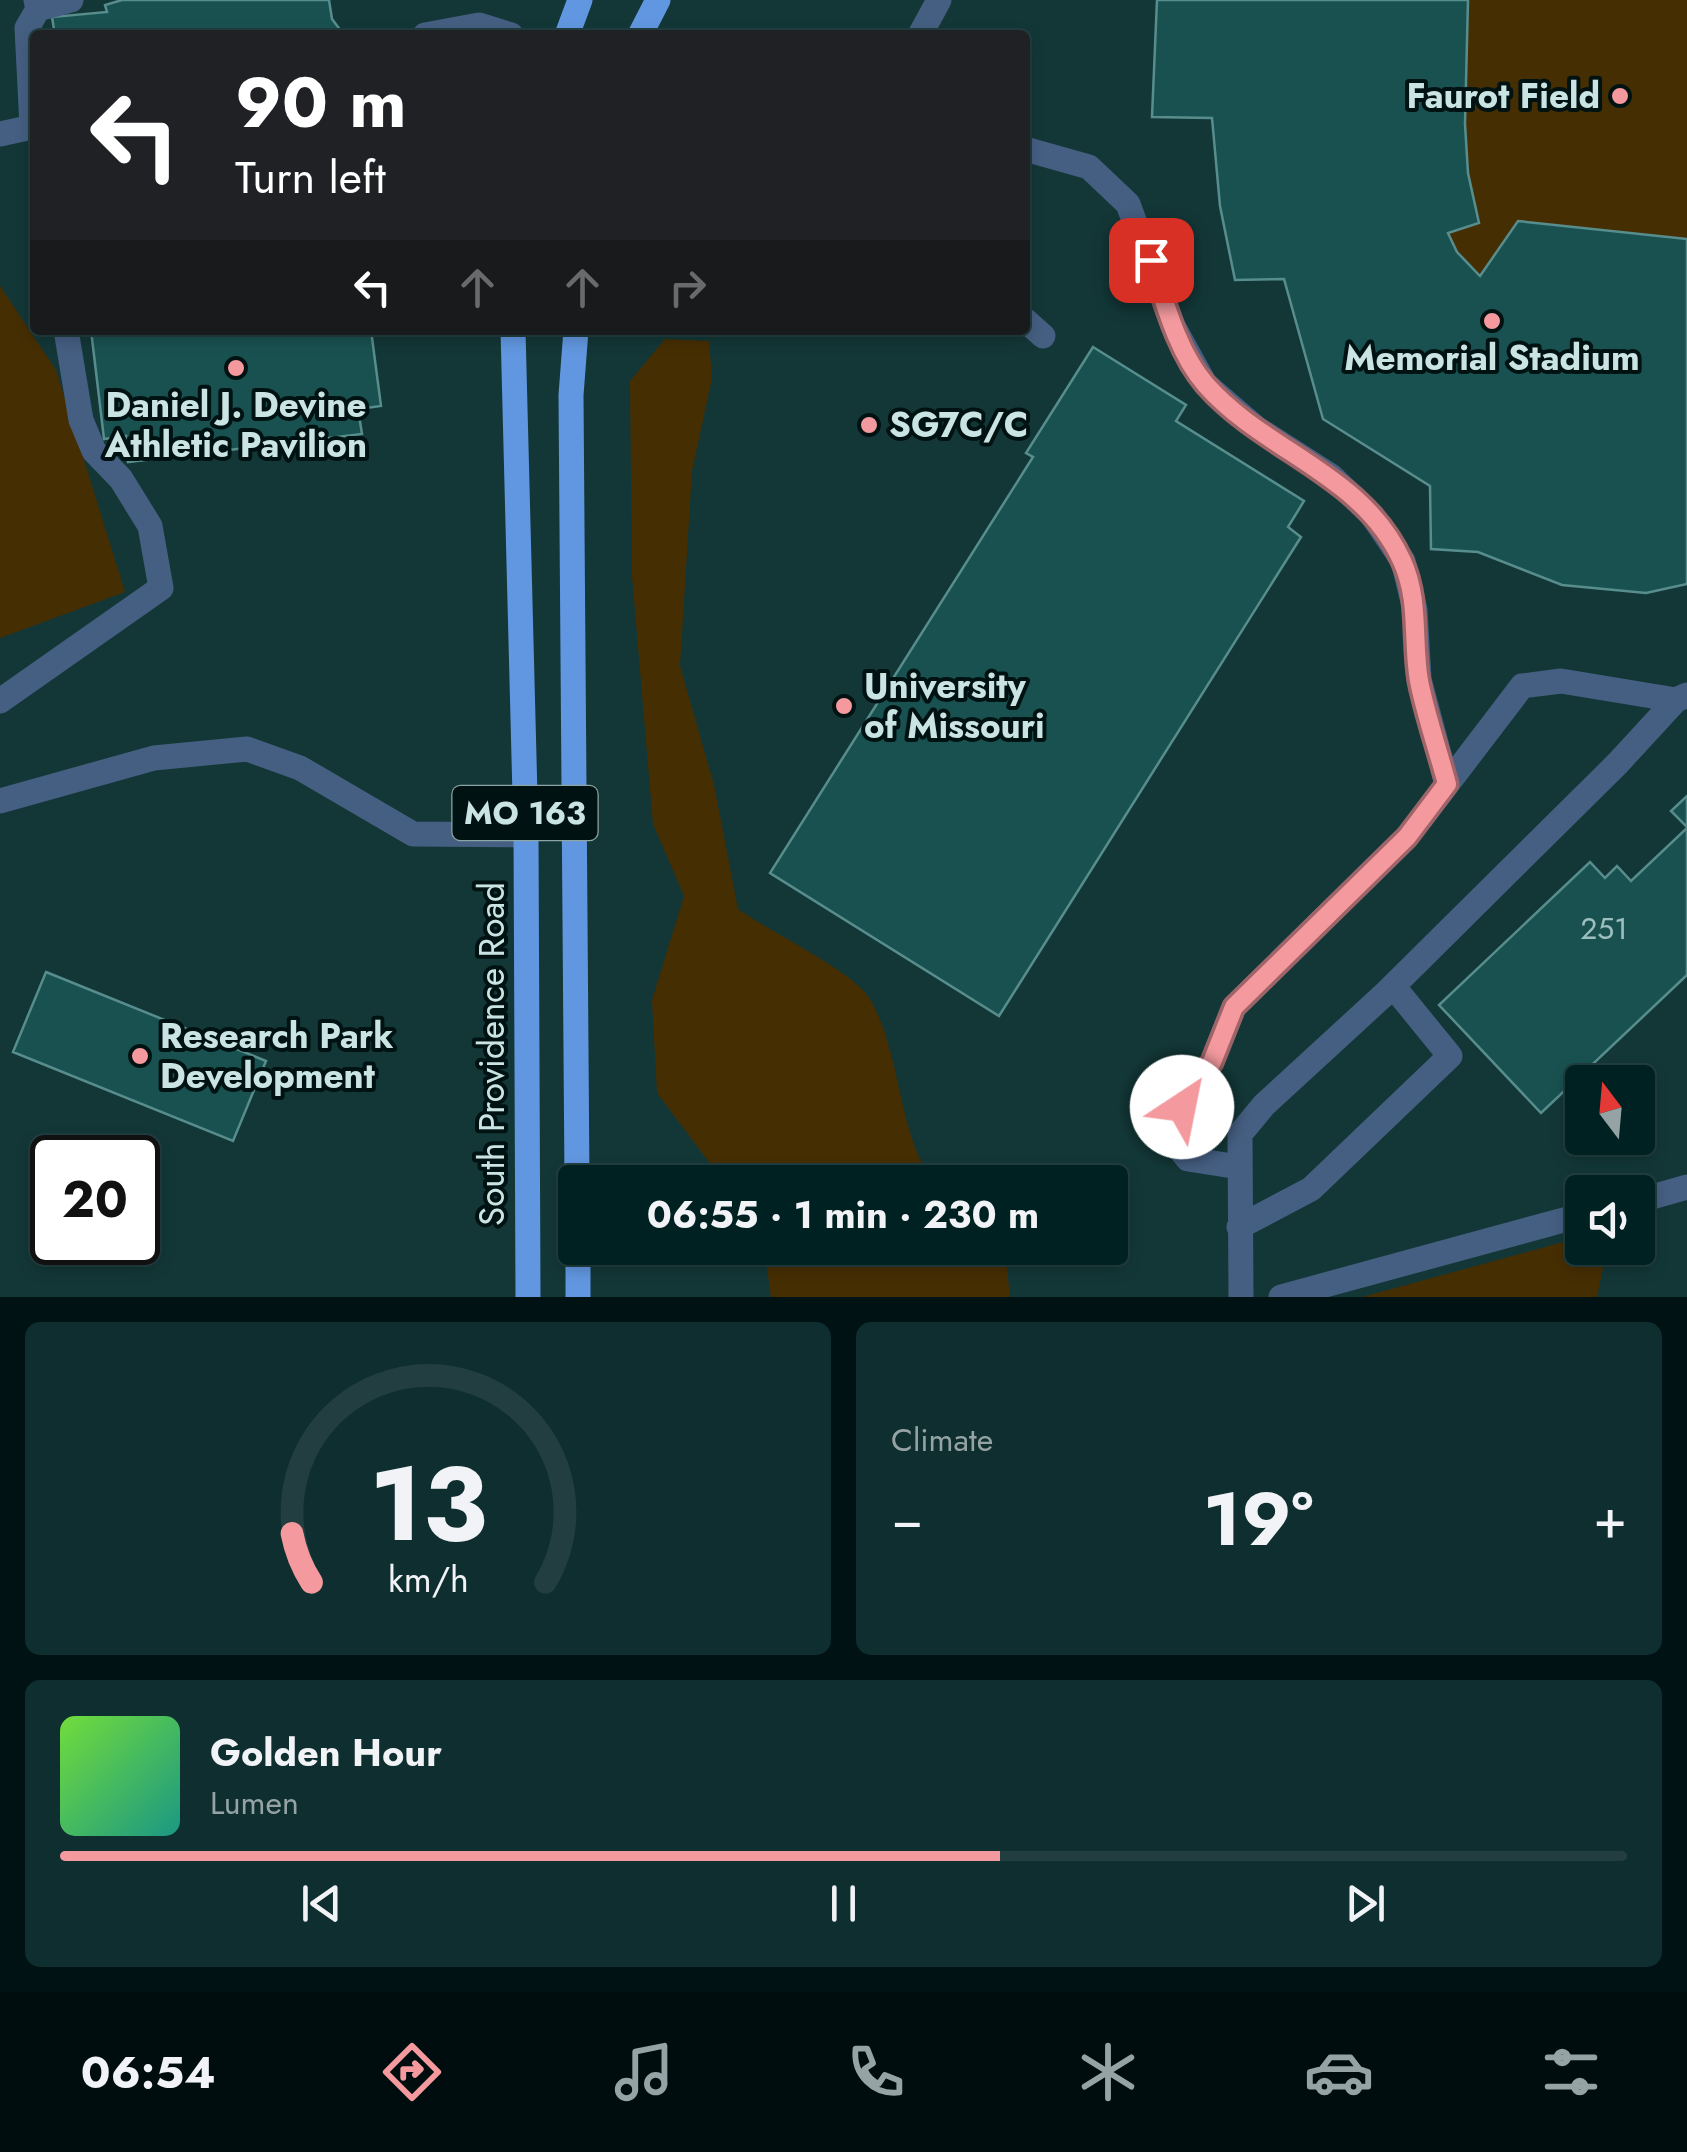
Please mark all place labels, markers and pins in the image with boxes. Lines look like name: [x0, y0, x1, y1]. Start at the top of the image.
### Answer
place label: Faurot Field: [1406, 71, 1600, 121]
marker: Faurot Field: [1609, 85, 1631, 107]
pin: [1109, 218, 1194, 303]
marker: Memorial Stadium: [1481, 310, 1503, 332]
place label: Memorial Stadium: [1344, 333, 1640, 383]
marker: Daniel J. Devine Athletic Pavilion: [225, 357, 247, 379]
place label: Daniel J. Devine Athletic Pavilion: [104, 380, 367, 470]
place label: SG7C/C: [889, 400, 1028, 450]
marker: SG7C/C: [858, 414, 880, 436]
place label: University of Missouri: [864, 661, 1045, 751]
marker: University of Missouri: [833, 695, 855, 717]
place label: Research Park Development: [160, 1011, 393, 1101]
marker: Research Park Development: [129, 1045, 151, 1067]

